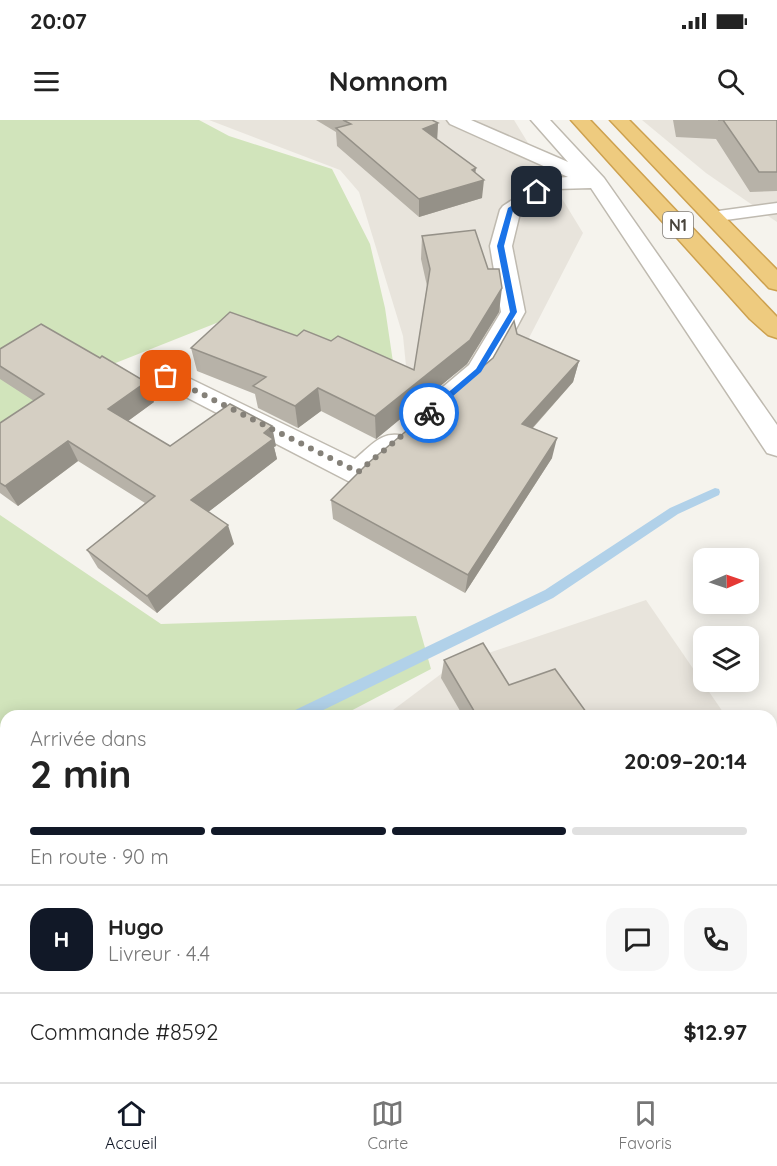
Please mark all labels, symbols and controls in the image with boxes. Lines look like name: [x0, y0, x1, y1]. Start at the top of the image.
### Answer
text: 20:07: [30, 7, 87, 35]
text: Nomnom: [329, 64, 448, 98]
icon: menu: [30, 65, 63, 98]
icon: search: [714, 65, 747, 98]
pin: [511, 166, 562, 217]
icon: home: [520, 175, 553, 208]
road number: N1: [663, 212, 693, 238]
pin: [140, 350, 191, 401]
icon: bag: [149, 359, 182, 392]
courier: [399, 383, 459, 443]
icon: bike: [413, 397, 446, 430]
north arrow: [693, 548, 759, 614]
map controls: [693, 548, 759, 692]
button: layers: [693, 626, 759, 692]
text: Arrivée dans: [30, 726, 146, 751]
text: 20:09–20:14: [624, 747, 747, 775]
text: 2 min: [30, 749, 132, 798]
text: En route · 90 m: [30, 844, 169, 869]
button: chat: [606, 908, 669, 971]
button: phone: [684, 908, 747, 971]
text: Hugo: [108, 913, 164, 941]
text: H: [54, 925, 69, 953]
text: Livreur · 4.4: [108, 941, 210, 966]
text: Commande #8592: [30, 1018, 218, 1046]
text: $12.97: [683, 1018, 747, 1046]
tab: Accueil: [105, 1097, 157, 1153]
tab: Carte: [368, 1097, 408, 1153]
tab: Favoris: [618, 1097, 672, 1153]

